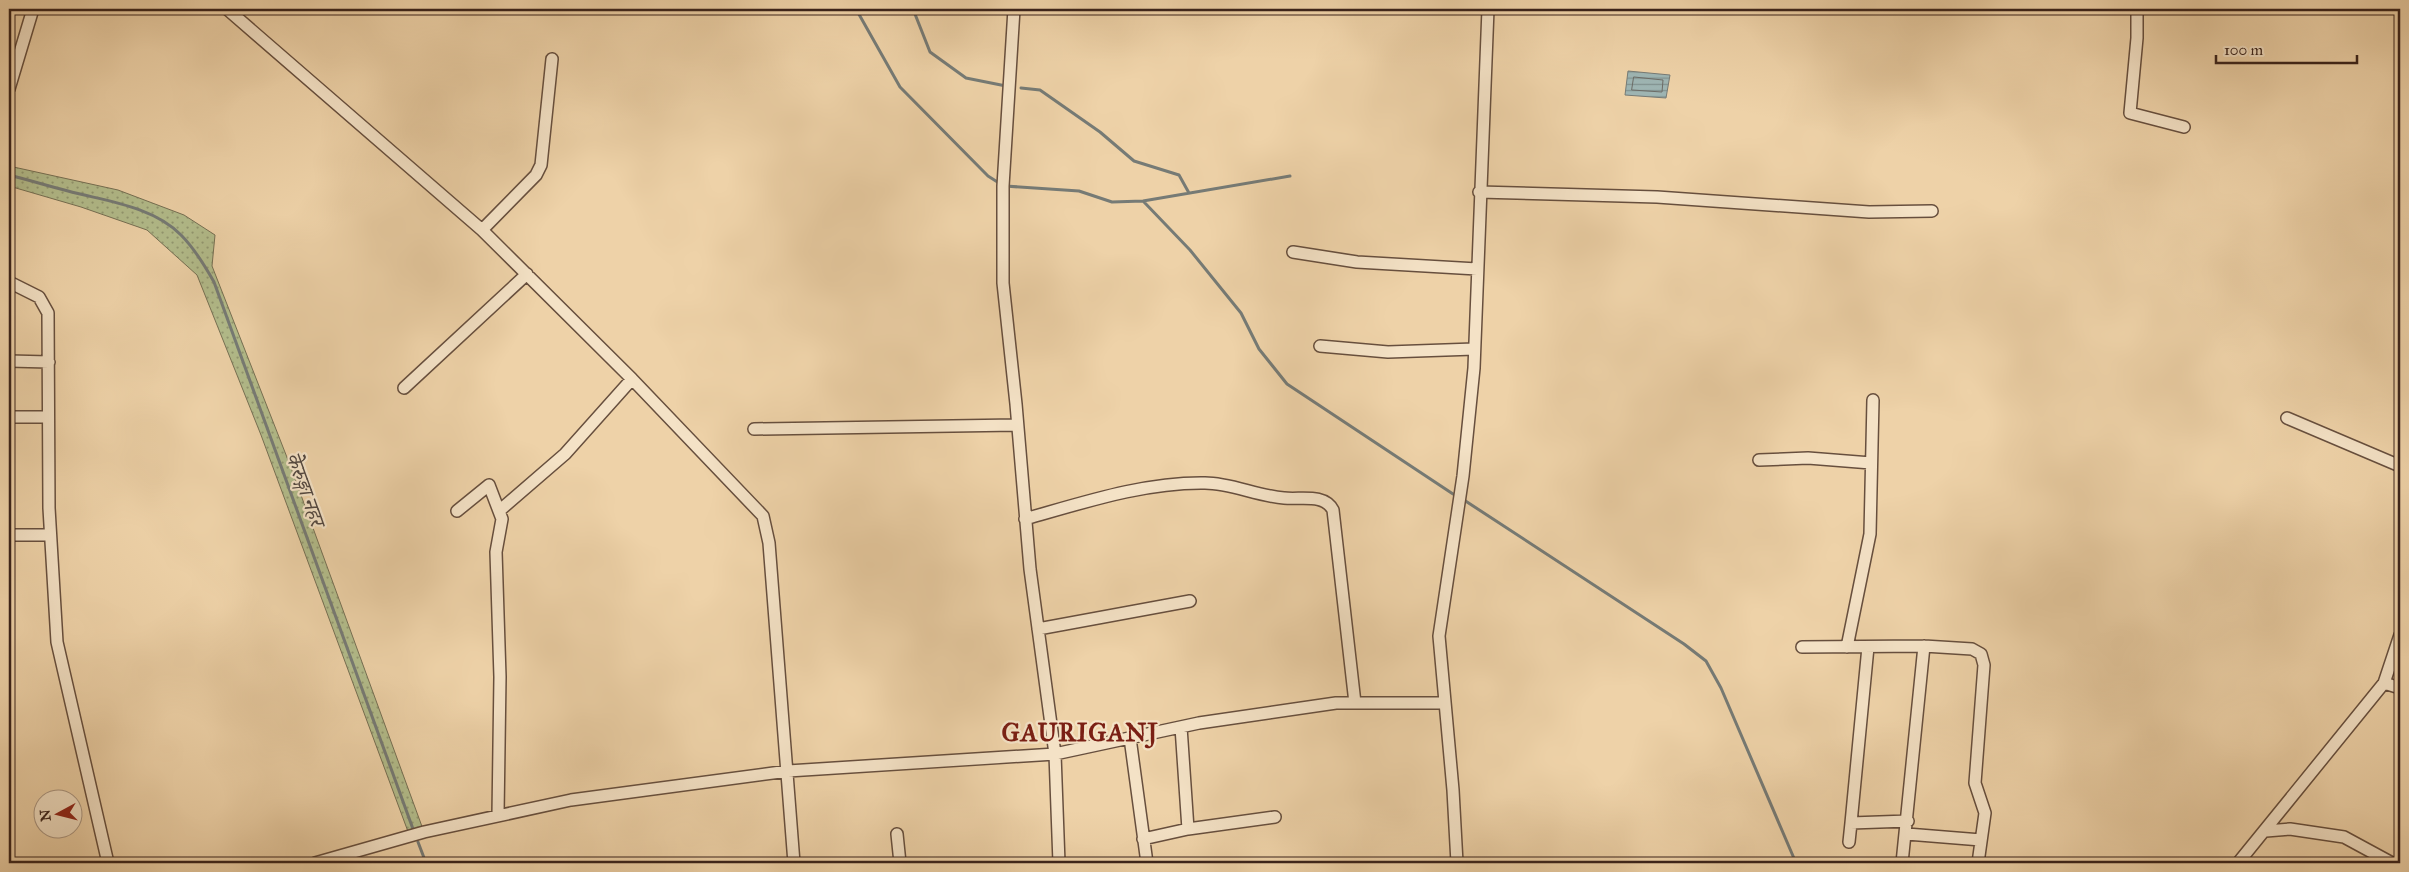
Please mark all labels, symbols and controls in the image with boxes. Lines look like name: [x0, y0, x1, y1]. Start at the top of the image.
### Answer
scale bar: [2216, 32, 2358, 64]
text: 100 m: [2224, 41, 2264, 59]
water label: केेरुङ्गा नहर: [280, 449, 332, 533]
district label: GAURIGANJ: [1001, 717, 1159, 749]
north arrow: [32, 790, 82, 840]
text: N: [36, 808, 55, 822]

